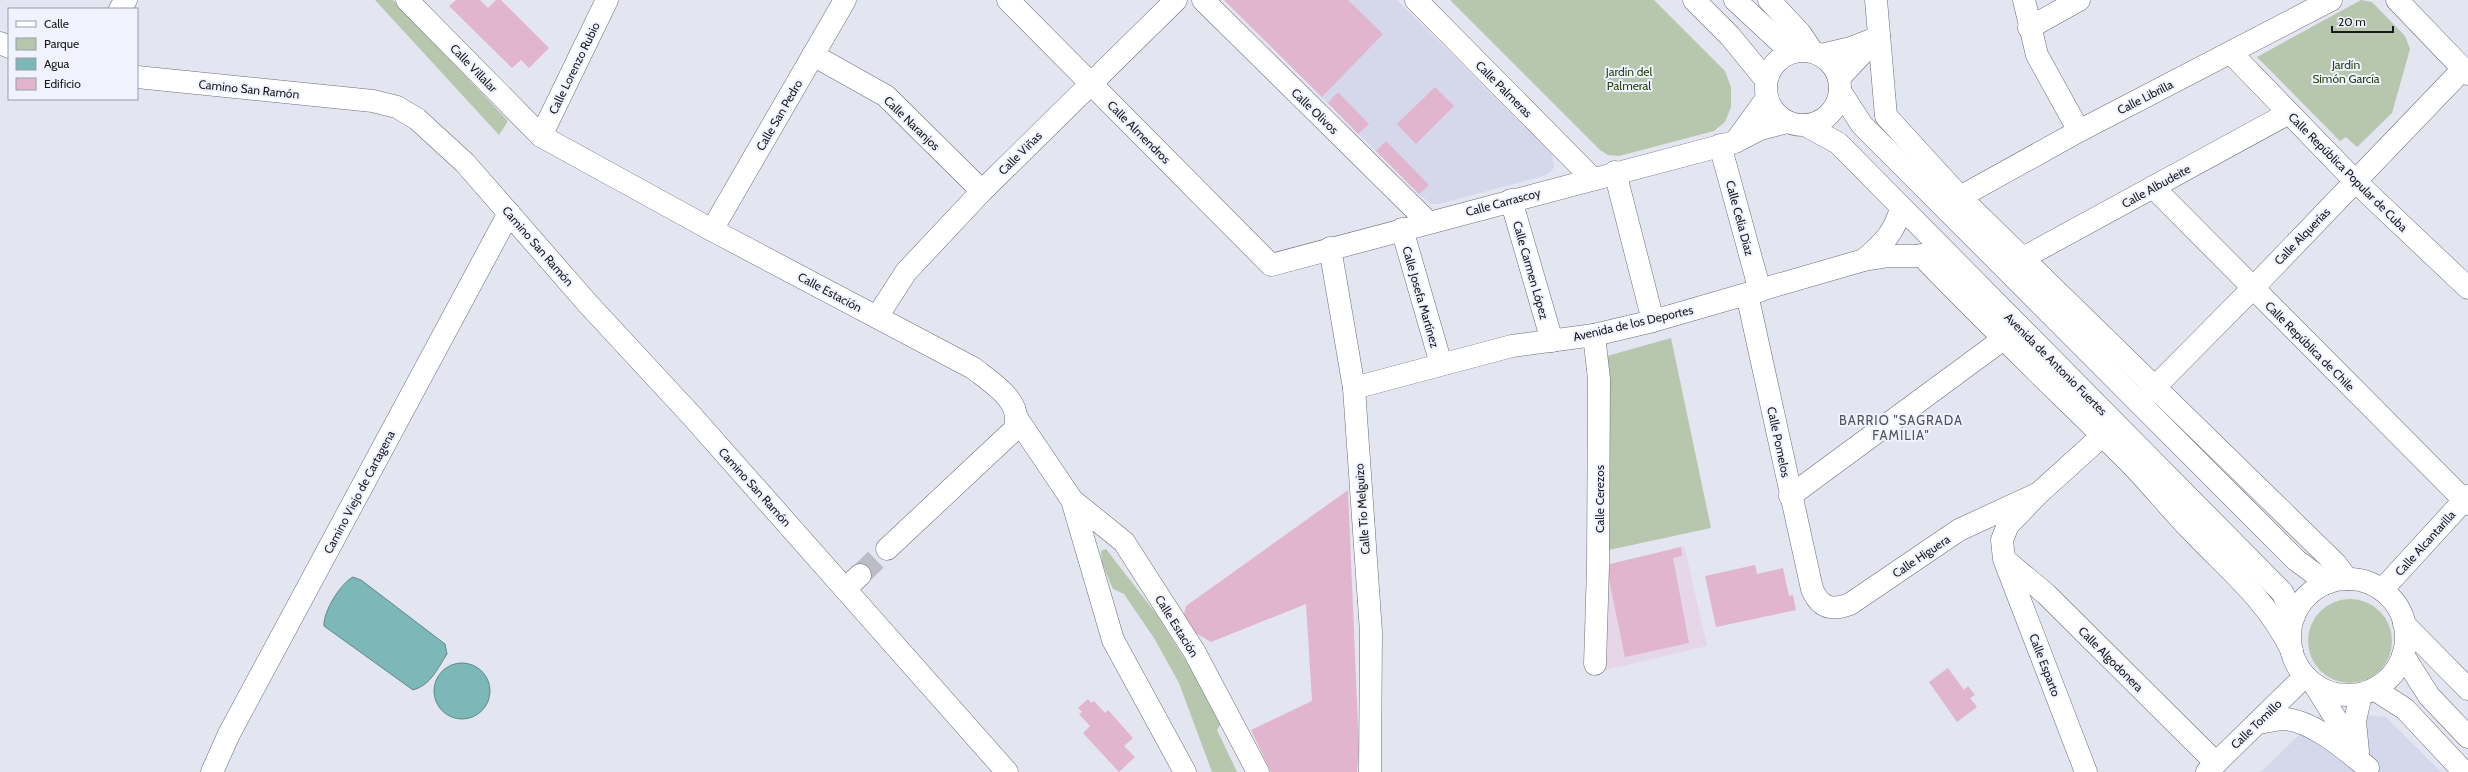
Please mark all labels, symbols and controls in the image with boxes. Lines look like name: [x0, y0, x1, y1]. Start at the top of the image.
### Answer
legend: [8, 8, 138, 100]
scale bar: [2332, 8, 2393, 34]
text: 20 m: [2338, 14, 2366, 29]
text: Calle: [44, 16, 69, 31]
street label: Calle Lorenzo Rubio: [545, 19, 603, 116]
text: Parque: [44, 36, 79, 51]
street label: Calle Villalar: [447, 41, 501, 96]
text: Agua: [44, 56, 70, 71]
park label: Jardín Simón García: [2312, 57, 2380, 86]
street label: Calle Palmeras: [1473, 58, 1535, 120]
park label: Jardín del Palmeral: [1605, 64, 1652, 93]
text: Edificio: [44, 76, 81, 91]
street label: Camino San Ramón: [198, 76, 300, 102]
street label: Calle San Pedro: [753, 76, 806, 153]
street label: Calle Librilla: [2115, 76, 2176, 117]
street label: Calle Olivos: [1288, 85, 1342, 137]
street label: Calle Naranjos: [881, 93, 943, 153]
street label: Calle Almendros: [1104, 97, 1174, 167]
street label: Calle República Popular de Cuba: [2285, 109, 2411, 235]
street label: Calle Viñas: [995, 128, 1045, 178]
street label: Calle Albudeite: [2119, 161, 2193, 211]
street label: Calle Celia Díaz: [1723, 179, 1757, 258]
street label: Calle Carrascoy: [1464, 185, 1542, 219]
street label: Camino San Ramón: [499, 203, 577, 289]
street label: Calle Alquerías: [2271, 204, 2333, 268]
street label: Calle Carmen López: [1510, 219, 1552, 321]
street label: Calle Josefa Martínez: [1399, 245, 1443, 350]
street label: Calle Estación: [795, 269, 865, 315]
street label: Calle República de Chile: [2262, 298, 2358, 394]
street label: Avenida de los Deportes: [1571, 302, 1695, 344]
street label: Avenida de Antonio Fuertes: [2002, 310, 2110, 418]
street label: Calle Pomelos: [1764, 405, 1794, 479]
district label: BARRIO "SAGRADA FAMILIA": [1839, 412, 1963, 443]
street label: Camino Viejo de Cartagena: [320, 428, 398, 556]
street label: Camino San Ramón: [716, 444, 795, 530]
street label: Calle Tío Melguizo: [1351, 463, 1373, 555]
street label: Calle Cerezos: [1592, 465, 1607, 533]
street label: Calle Alcantarilla: [2392, 507, 2459, 579]
street label: Calle Higuera: [1889, 531, 1953, 581]
street label: Calle Estación: [1152, 592, 1202, 660]
street label: Calle Algodonera: [2075, 623, 2147, 695]
street label: Calle Esparto: [2026, 632, 2064, 699]
street label: Calle Tomillo: [2227, 696, 2285, 752]

